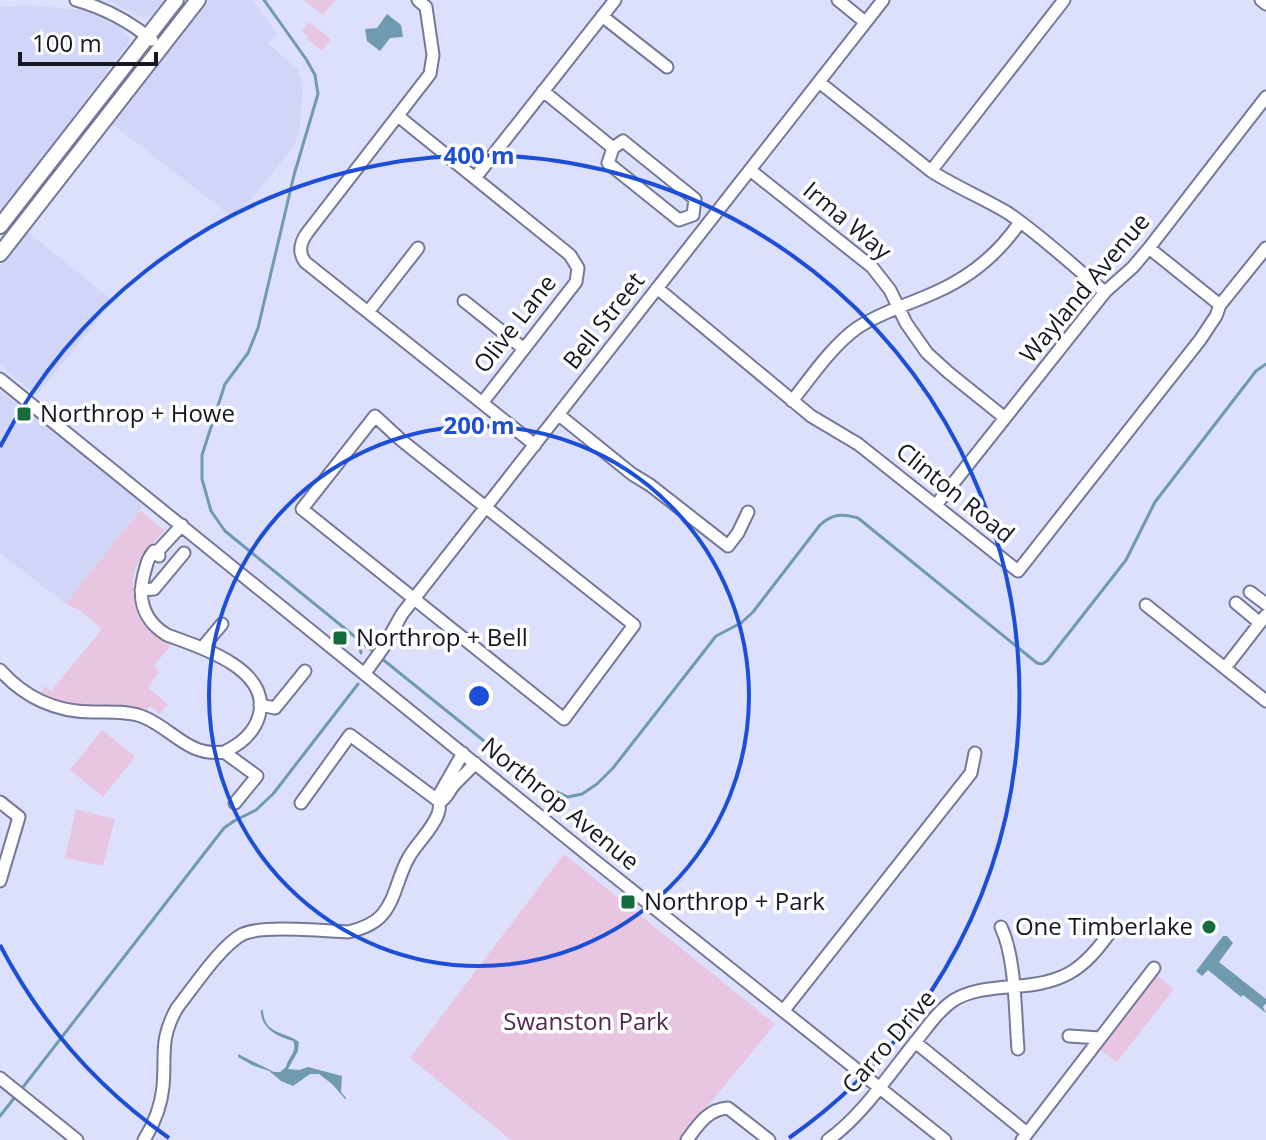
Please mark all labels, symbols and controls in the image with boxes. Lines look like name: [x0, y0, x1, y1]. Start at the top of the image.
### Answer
scale bar: [20, 16, 156, 66]
text: 100 m: [32, 26, 102, 59]
text: 400 m: [444, 138, 514, 171]
street label: Irma Way: [797, 173, 900, 267]
street label: Wayland Avenue: [1011, 205, 1156, 369]
street label: Bell Street: [555, 265, 651, 375]
street label: Olive Lane: [465, 267, 563, 379]
place label: Northrop + Howe: [40, 396, 235, 429]
marker: Northrop + Howe: [15, 405, 33, 423]
text: 200 m: [444, 408, 514, 441]
street label: Clinton Road: [890, 434, 1022, 550]
place label: Northrop + Bell: [356, 620, 528, 653]
marker: Northrop + Bell: [331, 629, 349, 647]
centre of rings: [465, 682, 493, 710]
street label: Northrop Avenue: [475, 729, 647, 877]
place label: Northrop + Park: [644, 884, 825, 917]
marker: Northrop + Park: [619, 893, 637, 911]
place label: One Timberlake: [1015, 909, 1193, 942]
marker: One Timberlake: [1200, 918, 1218, 936]
street label: Carro Drive: [834, 982, 942, 1100]
park label: Swanston Park: [503, 1004, 669, 1037]

